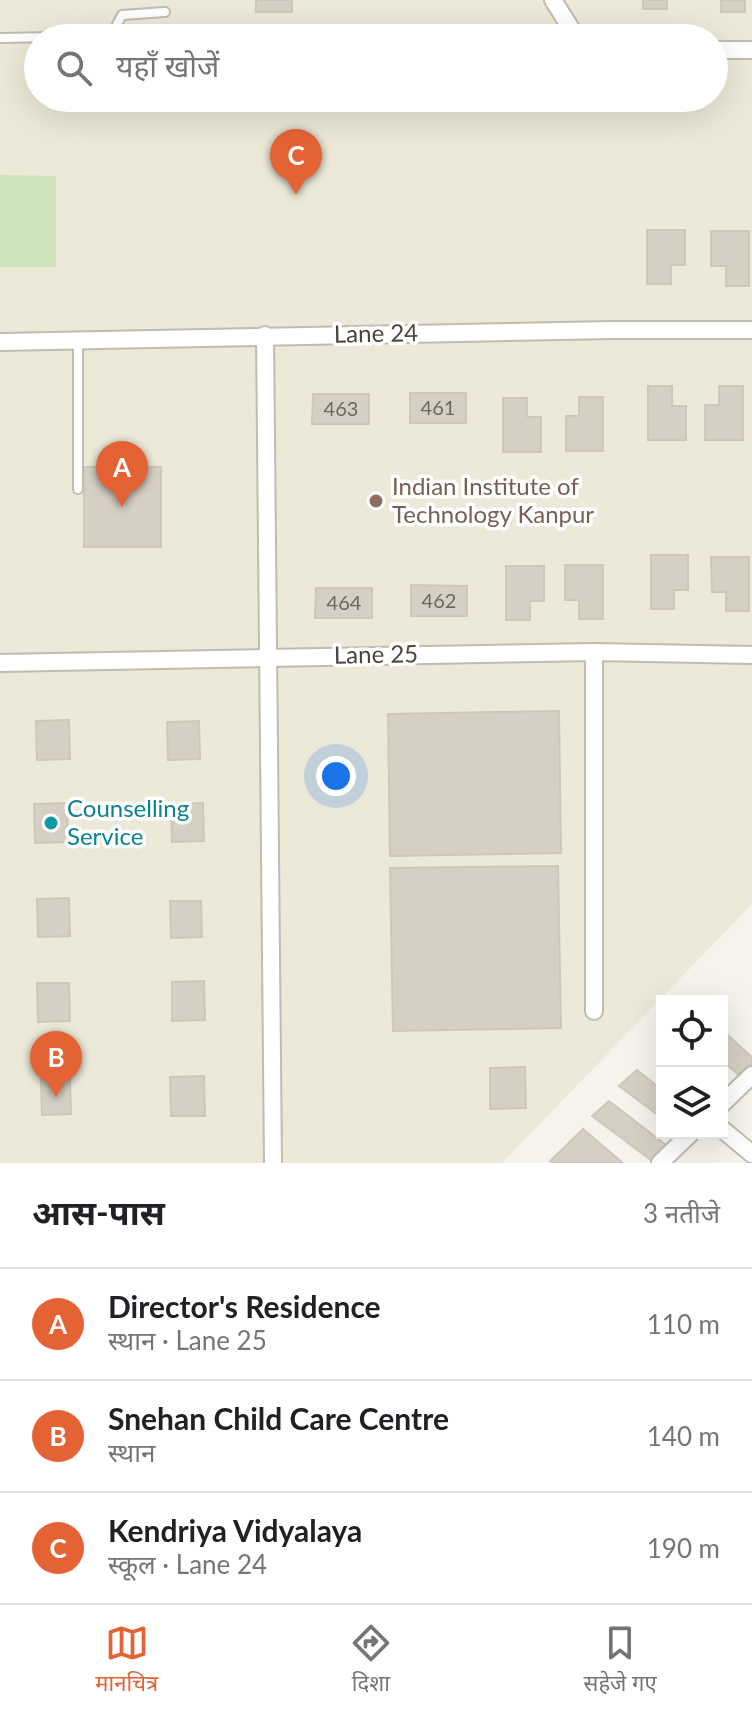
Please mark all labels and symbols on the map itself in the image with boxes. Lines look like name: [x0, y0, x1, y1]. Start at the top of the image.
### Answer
pin: C: [270, 129, 322, 195]
street label: Lane 24: [334, 317, 418, 348]
house number: 461: [421, 395, 455, 419]
house number: 463: [324, 396, 358, 420]
pin: A: [96, 441, 148, 507]
place label: Indian Institute of Technology Kanpur: [392, 471, 594, 528]
marker: Indian Institute of Technology Kanpur: [367, 492, 385, 510]
house number: 462: [422, 588, 456, 612]
house number: 464: [327, 590, 362, 614]
street label: Lane 25: [334, 638, 418, 669]
your location: [316, 756, 356, 796]
place label: Counselling Service: [67, 793, 189, 850]
marker: Counselling Service: [42, 814, 60, 832]
pin: B: [30, 1031, 82, 1097]

